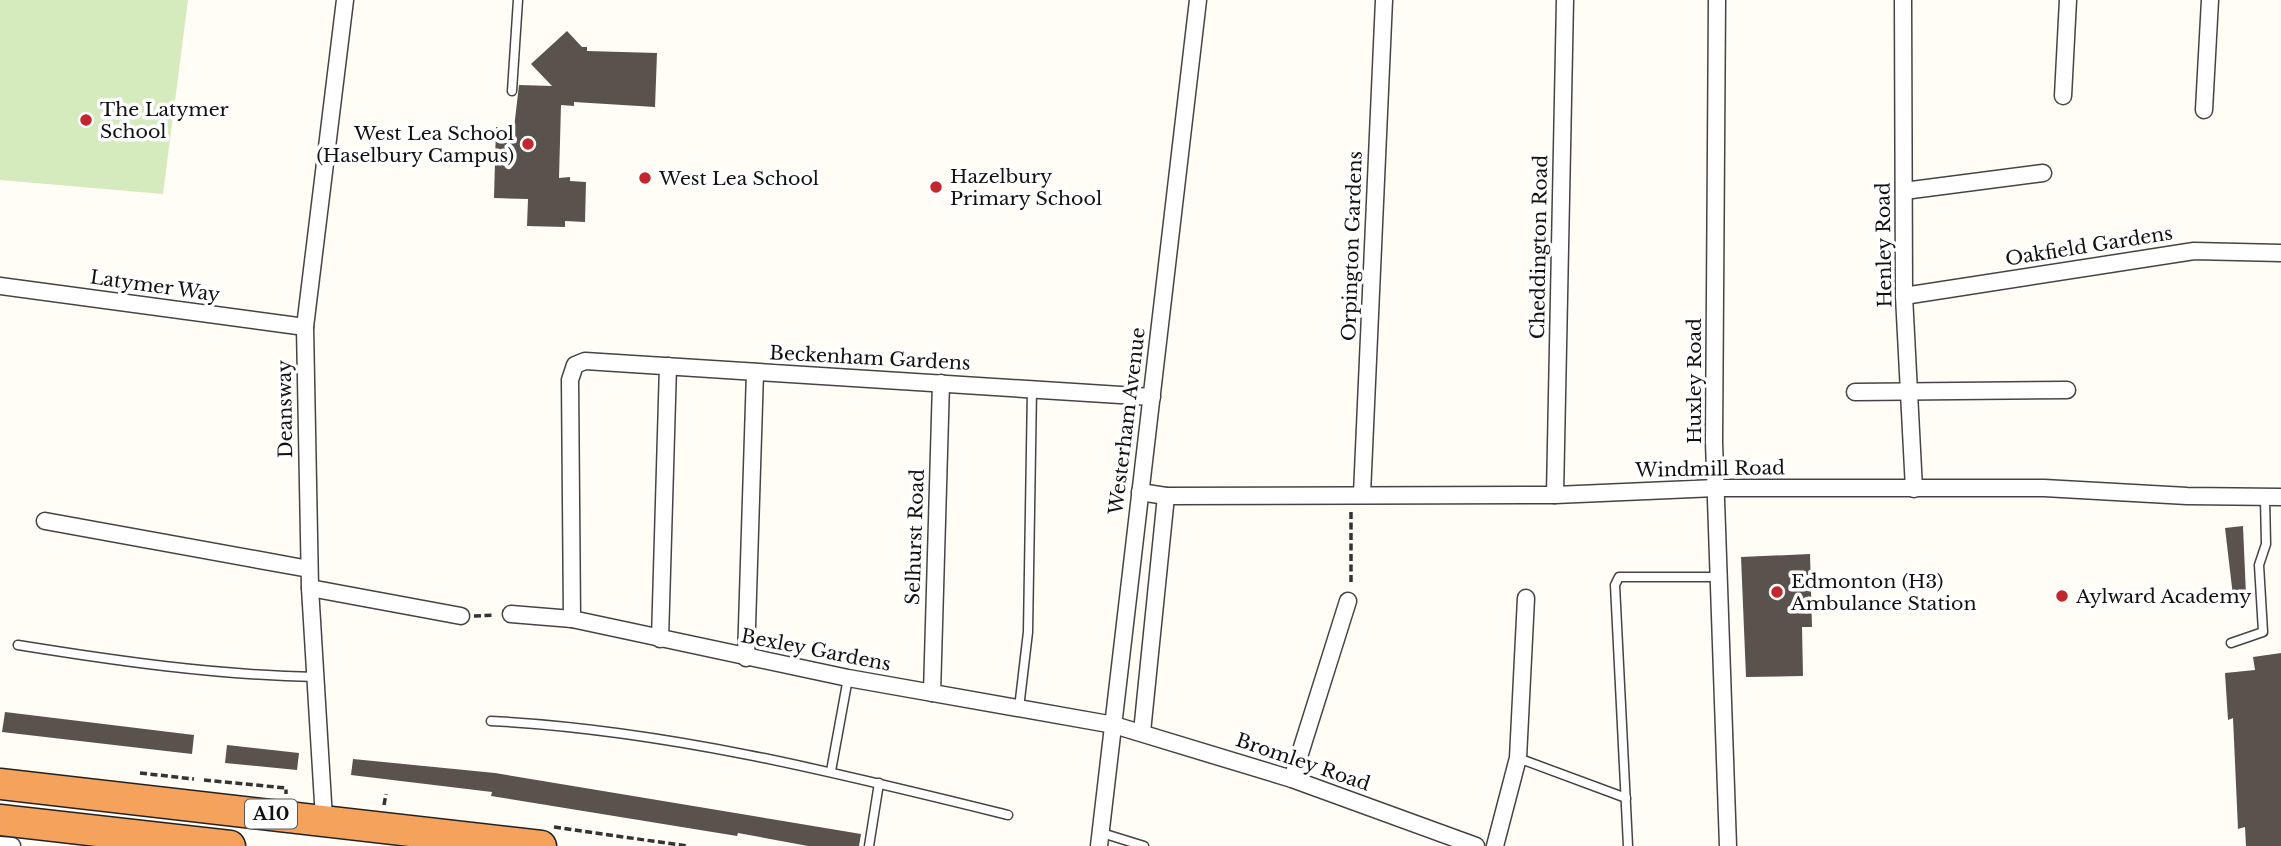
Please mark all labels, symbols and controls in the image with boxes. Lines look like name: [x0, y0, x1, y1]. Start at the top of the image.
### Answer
place label: The Latymer School: [100, 98, 229, 143]
marker: The Latymer School: [78, 112, 94, 128]
place label: West Lea School (Haselbury Campus): [316, 122, 514, 167]
marker: West Lea School (Haselbury Campus): [520, 136, 536, 152]
street label: Orpington Gardens: [1337, 150, 1367, 342]
street label: Cheddington Road: [1526, 154, 1552, 339]
place label: Hazelbury Primary School: [950, 165, 1102, 210]
place label: West Lea School: [658, 167, 819, 190]
marker: West Lea School: [637, 170, 653, 186]
marker: Hazelbury Primary School: [928, 179, 944, 195]
street label: Henley Road: [1871, 182, 1897, 308]
street label: Oakfield Gardens: [2004, 221, 2174, 271]
street label: Latymer Way: [88, 265, 222, 307]
street label: Huxley Road: [1683, 318, 1706, 444]
street label: Westerham Avenue: [1104, 326, 1150, 517]
street label: Beckenham Gardens: [769, 341, 971, 375]
street label: Deansway: [273, 360, 297, 458]
street label: Windmill Road: [1634, 456, 1785, 482]
street label: Selhurst Road: [901, 468, 929, 605]
place label: Edmonton (H3) Ambulance Station: [1790, 570, 1977, 615]
marker: Edmonton (H3) Ambulance Station: [1769, 584, 1785, 600]
place label: Aylward Academy: [2075, 585, 2251, 608]
marker: Aylward Academy: [2054, 588, 2070, 604]
street label: Bexley Gardens: [739, 624, 893, 676]
street label: Bromley Road: [1233, 728, 1373, 796]
road number: A10: [245, 800, 297, 828]

